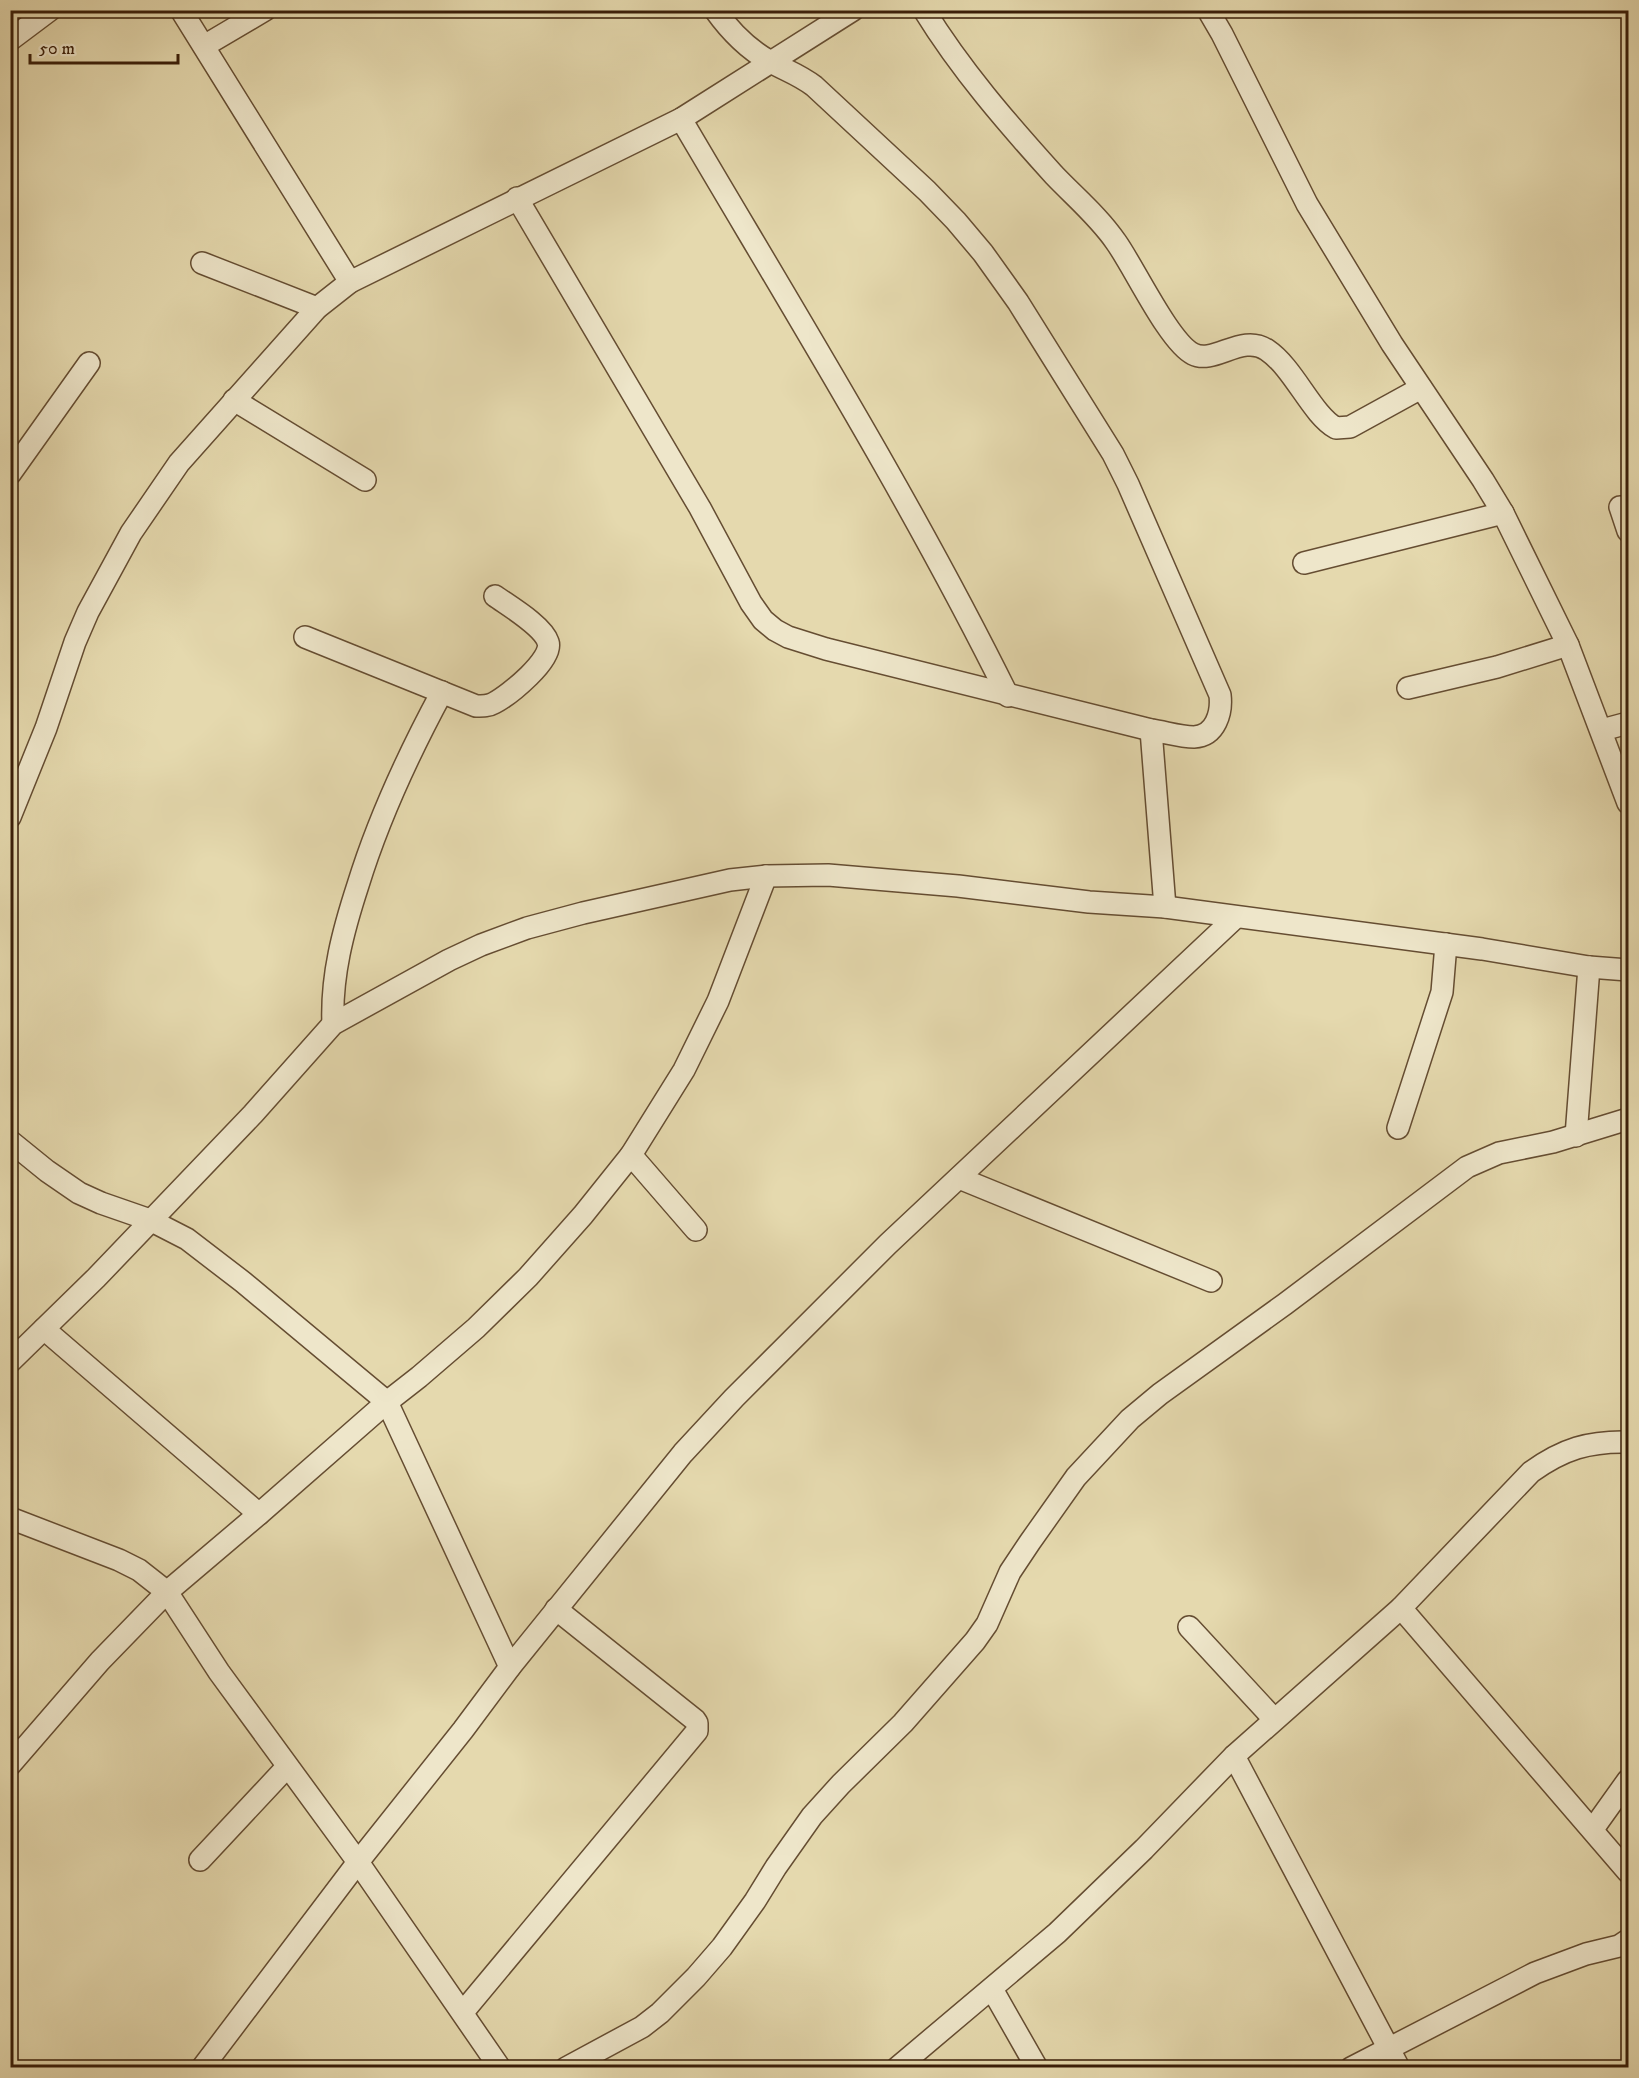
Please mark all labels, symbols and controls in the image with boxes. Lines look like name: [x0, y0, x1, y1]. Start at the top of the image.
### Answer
scale bar: [30, 27, 178, 65]
text: 50 m: [39, 38, 75, 60]

